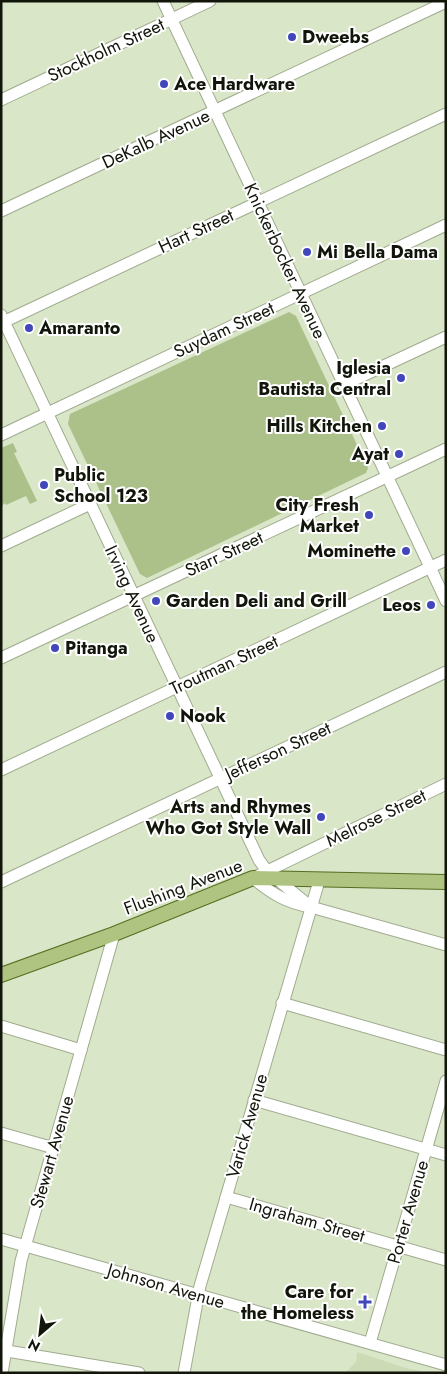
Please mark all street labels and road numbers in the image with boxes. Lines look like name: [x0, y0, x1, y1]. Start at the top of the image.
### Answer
street label: Stockholm Street: [43, 11, 169, 88]
street label: DeKalb Avenue: [98, 103, 214, 175]
street label: Knickerbocker Avenue: [237, 179, 333, 343]
street label: Hart Street: [154, 202, 239, 260]
street label: Suydam Street: [169, 295, 279, 365]
street label: Starr Street: [181, 524, 268, 583]
street label: Irving Avenue: [98, 541, 166, 647]
street label: Troutman Street: [166, 628, 283, 701]
street label: Jefferson Street: [219, 715, 336, 788]
street label: Melrose Street: [321, 782, 431, 853]
street label: Flushing Avenue: [120, 852, 246, 922]
street label: Varick Avenue: [220, 1071, 274, 1181]
street label: Stewart Avenue: [24, 1093, 80, 1211]
street label: Porter Avenue: [381, 1157, 435, 1267]
street label: Ingraham Street: [246, 1191, 369, 1249]
street label: Johnson Avenue: [102, 1256, 228, 1315]

